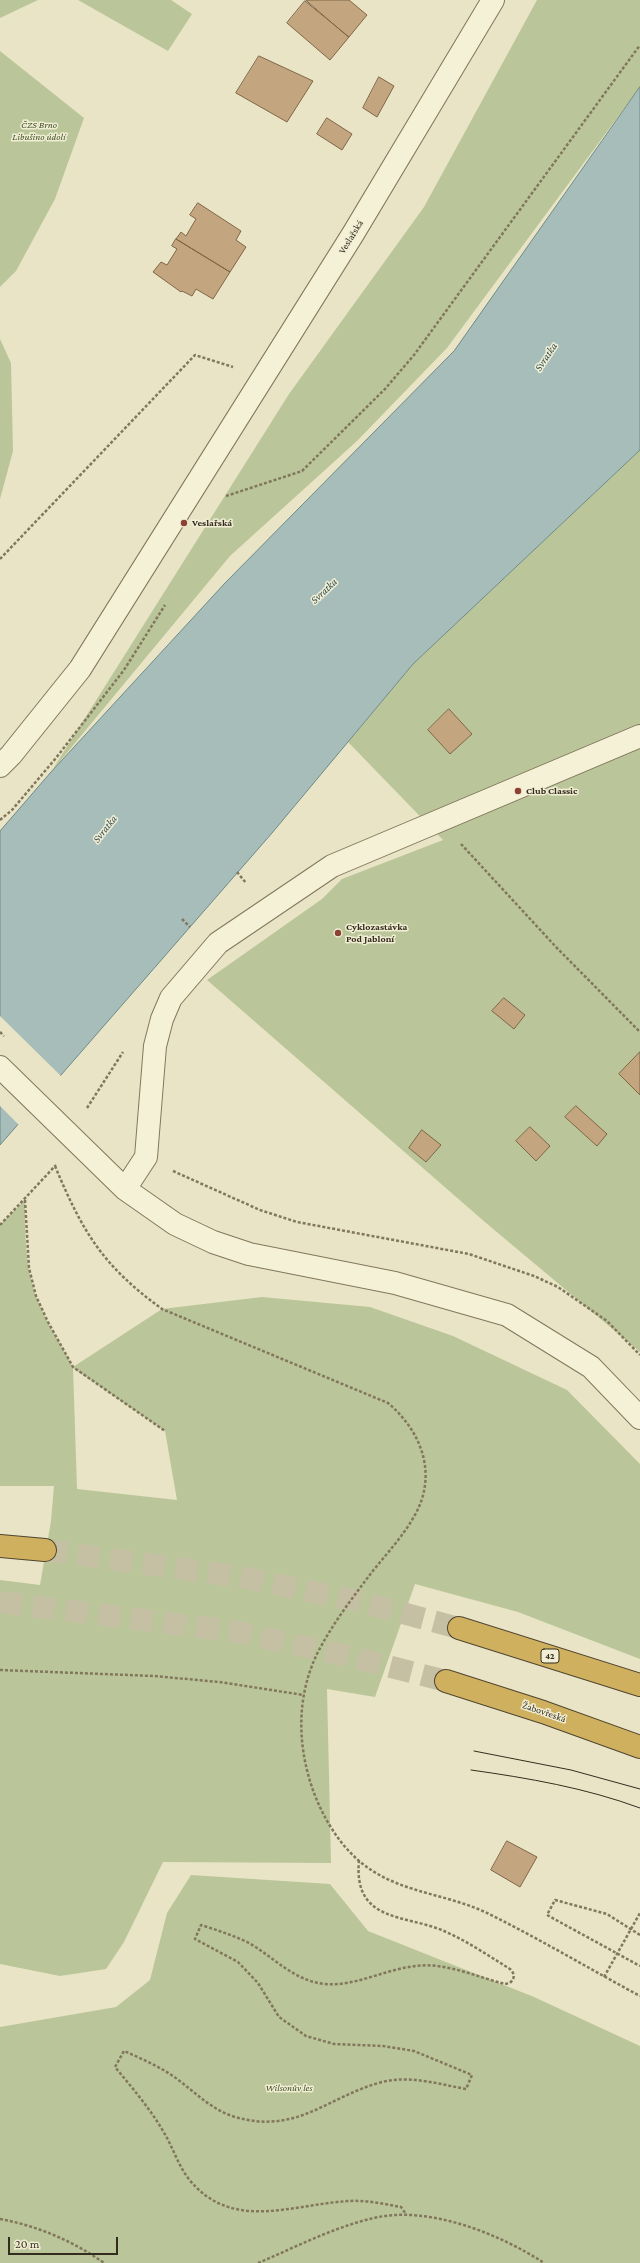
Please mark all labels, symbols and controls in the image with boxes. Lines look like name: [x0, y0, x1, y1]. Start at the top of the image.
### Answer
park label: ČZS Brno Libušino údolí: [12, 119, 66, 142]
street label: Veslařská: [336, 218, 366, 256]
water label: Svratka: [532, 340, 560, 374]
place label: Veslařská: [192, 517, 232, 529]
marker: Veslařská: [179, 518, 189, 528]
water label: Svratka: [308, 575, 340, 607]
place label: Club Classic: [526, 785, 577, 797]
marker: Club Classic: [513, 786, 523, 796]
water label: Svratka: [90, 813, 120, 845]
place label: Cyklozastávka Pod Jabloní: [346, 921, 407, 944]
marker: Cyklozastávka Pod Jabloní: [333, 928, 343, 938]
road number: 42: [541, 1649, 559, 1663]
street label: Žabovřeská: [521, 1699, 567, 1725]
park label: Wilsonův les: [266, 2082, 312, 2094]
scale bar: [10, 2229, 120, 2255]
text: 20 m: [15, 2237, 39, 2251]

